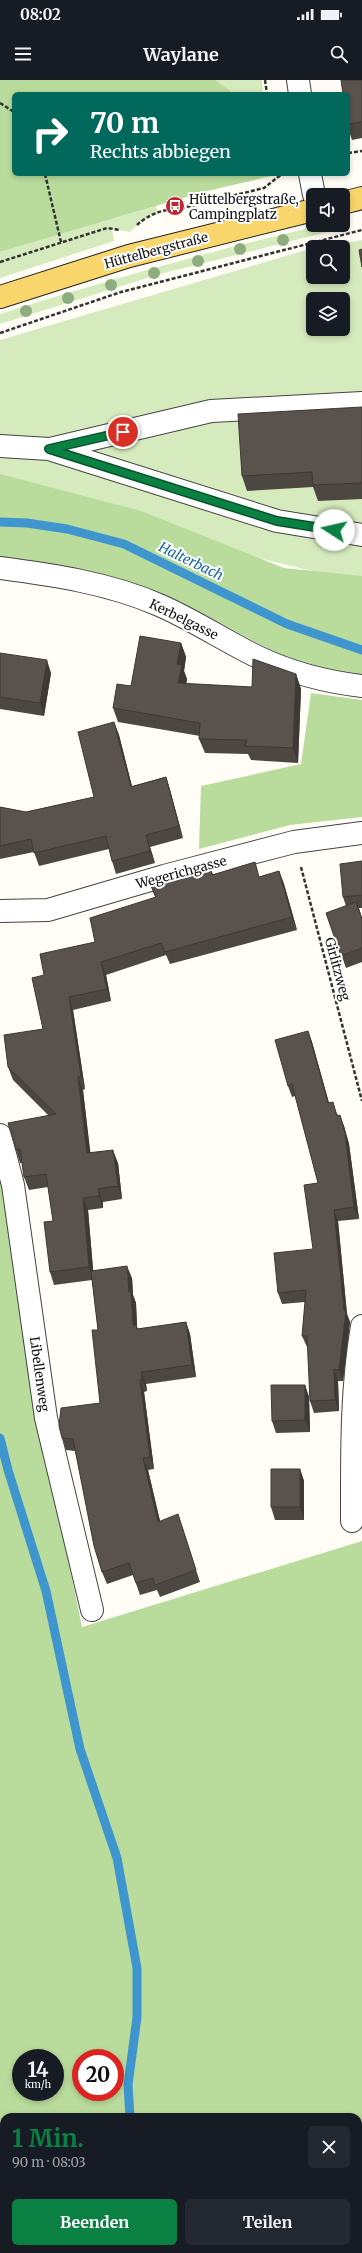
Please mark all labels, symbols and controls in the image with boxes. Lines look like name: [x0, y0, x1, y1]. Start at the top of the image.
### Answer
text: 08:02: [20, 5, 61, 24]
icon: menu: [12, 43, 34, 65]
text: Waylane: [143, 43, 219, 66]
icon: search: [328, 43, 350, 65]
text: 70 m: [90, 105, 159, 141]
icon: right: [24, 108, 76, 160]
text: Rechts abbiegen: [90, 140, 231, 163]
map controls: [306, 188, 350, 336]
button: sound: [306, 188, 350, 232]
place label: Hüttelbergstraße, Campingplatz: [189, 191, 299, 223]
bus stop icon: Hüttelbergstraße, Campingplatz: [164, 195, 186, 217]
street label: Hüttelbergstraße: [102, 228, 210, 273]
button: search: [306, 240, 350, 284]
button: layers: [306, 292, 350, 336]
pin: [106, 415, 140, 449]
icon: arrive: [112, 421, 134, 443]
position arrow: [313, 509, 355, 551]
water label: Halterbach: [155, 537, 226, 584]
street label: Kerbelgasse: [146, 595, 221, 644]
street label: Wegerichgasse: [133, 852, 228, 893]
street label: Girlitzweg: [321, 936, 354, 1003]
street label: Libellenweg: [26, 1335, 53, 1413]
speed limit sign: 20: [72, 2049, 124, 2101]
text: 14: [28, 2057, 48, 2082]
text: km/h: [25, 2078, 51, 2091]
text: 1 Min.: [12, 2123, 84, 2154]
button: close: [308, 2126, 350, 2168]
text: 90 m · 08:03: [12, 2154, 86, 2171]
button: Beenden: [12, 2199, 177, 2245]
button: Teilen: [185, 2199, 350, 2245]

